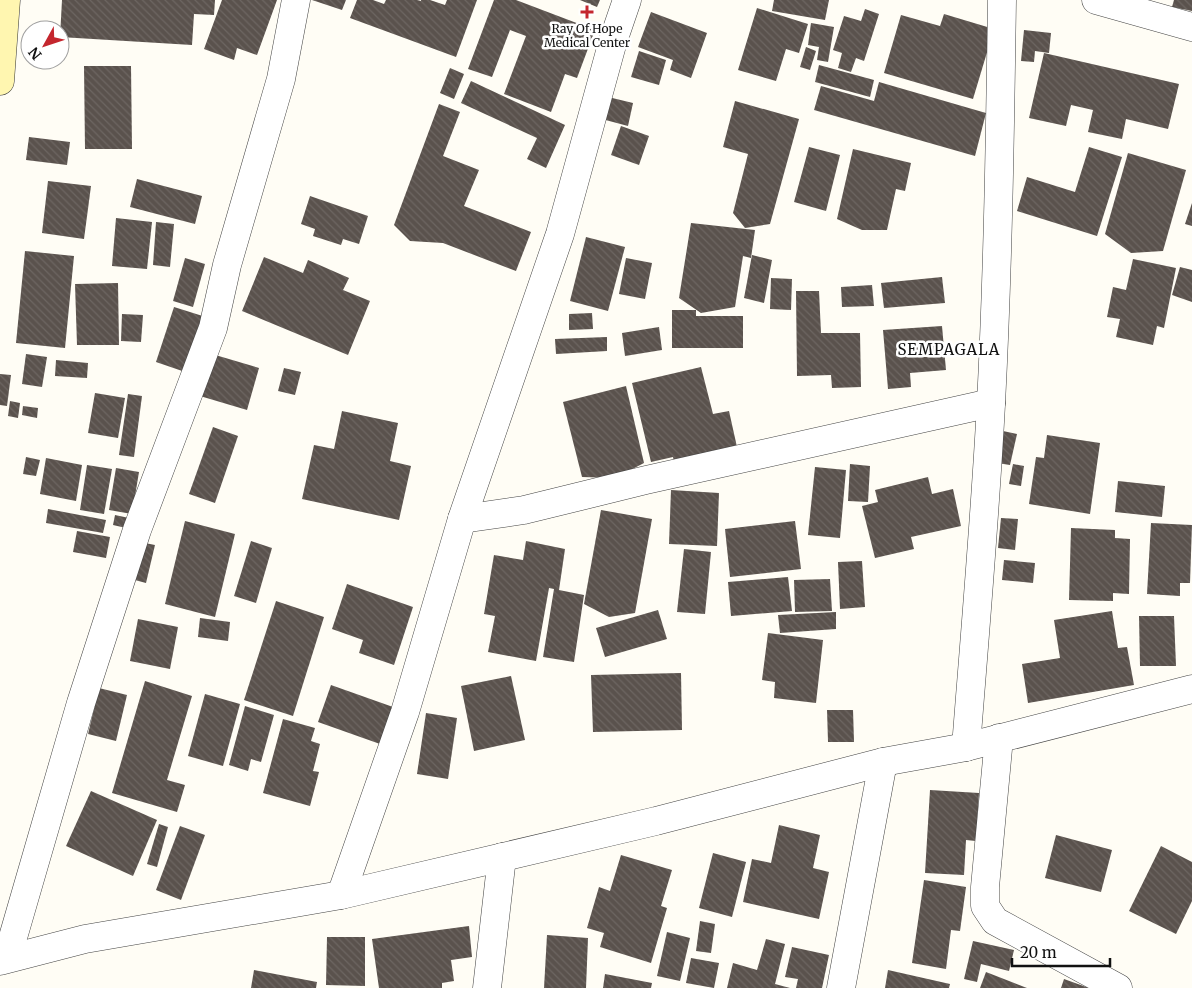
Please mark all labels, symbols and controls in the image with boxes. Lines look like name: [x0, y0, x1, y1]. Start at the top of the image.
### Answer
marker: Ray Of Hope Medical Center: [580, 5, 594, 19]
north arrow: [20, 20, 70, 70]
place label: Ray Of Hope Medical Center: [544, 21, 631, 50]
text: N: [25, 43, 45, 63]
district label: SEMPAGALA: [898, 340, 1000, 359]
scale bar: [1012, 936, 1110, 968]
text: 20 m: [1020, 943, 1057, 962]

